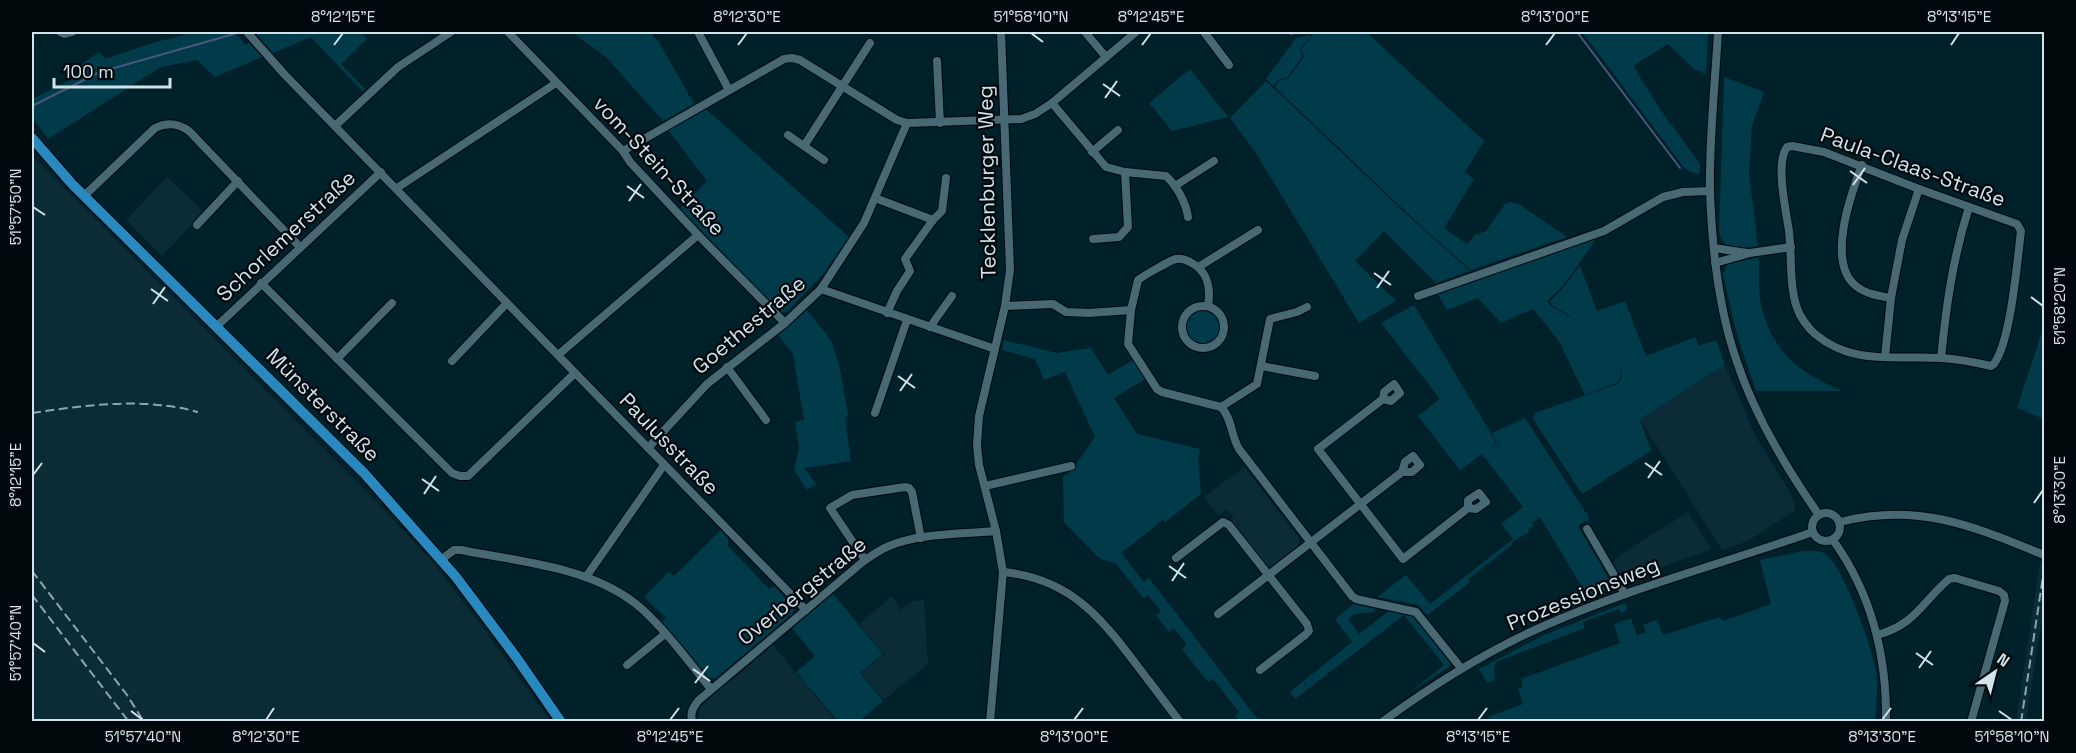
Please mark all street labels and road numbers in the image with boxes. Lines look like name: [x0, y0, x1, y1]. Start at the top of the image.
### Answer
street label: Tecklenburger Weg: [971, 85, 1002, 279]
street label: vom-Stein-Straße: [588, 90, 731, 241]
street label: Paula-Claas-Straße: [1817, 121, 2009, 213]
street label: Schorlemerstraße: [210, 164, 361, 307]
street label: Goethestraße: [687, 269, 811, 380]
street label: Münsterstraße: [261, 342, 386, 467]
street label: Paulusstraße: [614, 387, 725, 500]
street label: Overbergstraße: [732, 530, 872, 651]
street label: Prozessionsweg: [1503, 551, 1663, 636]

